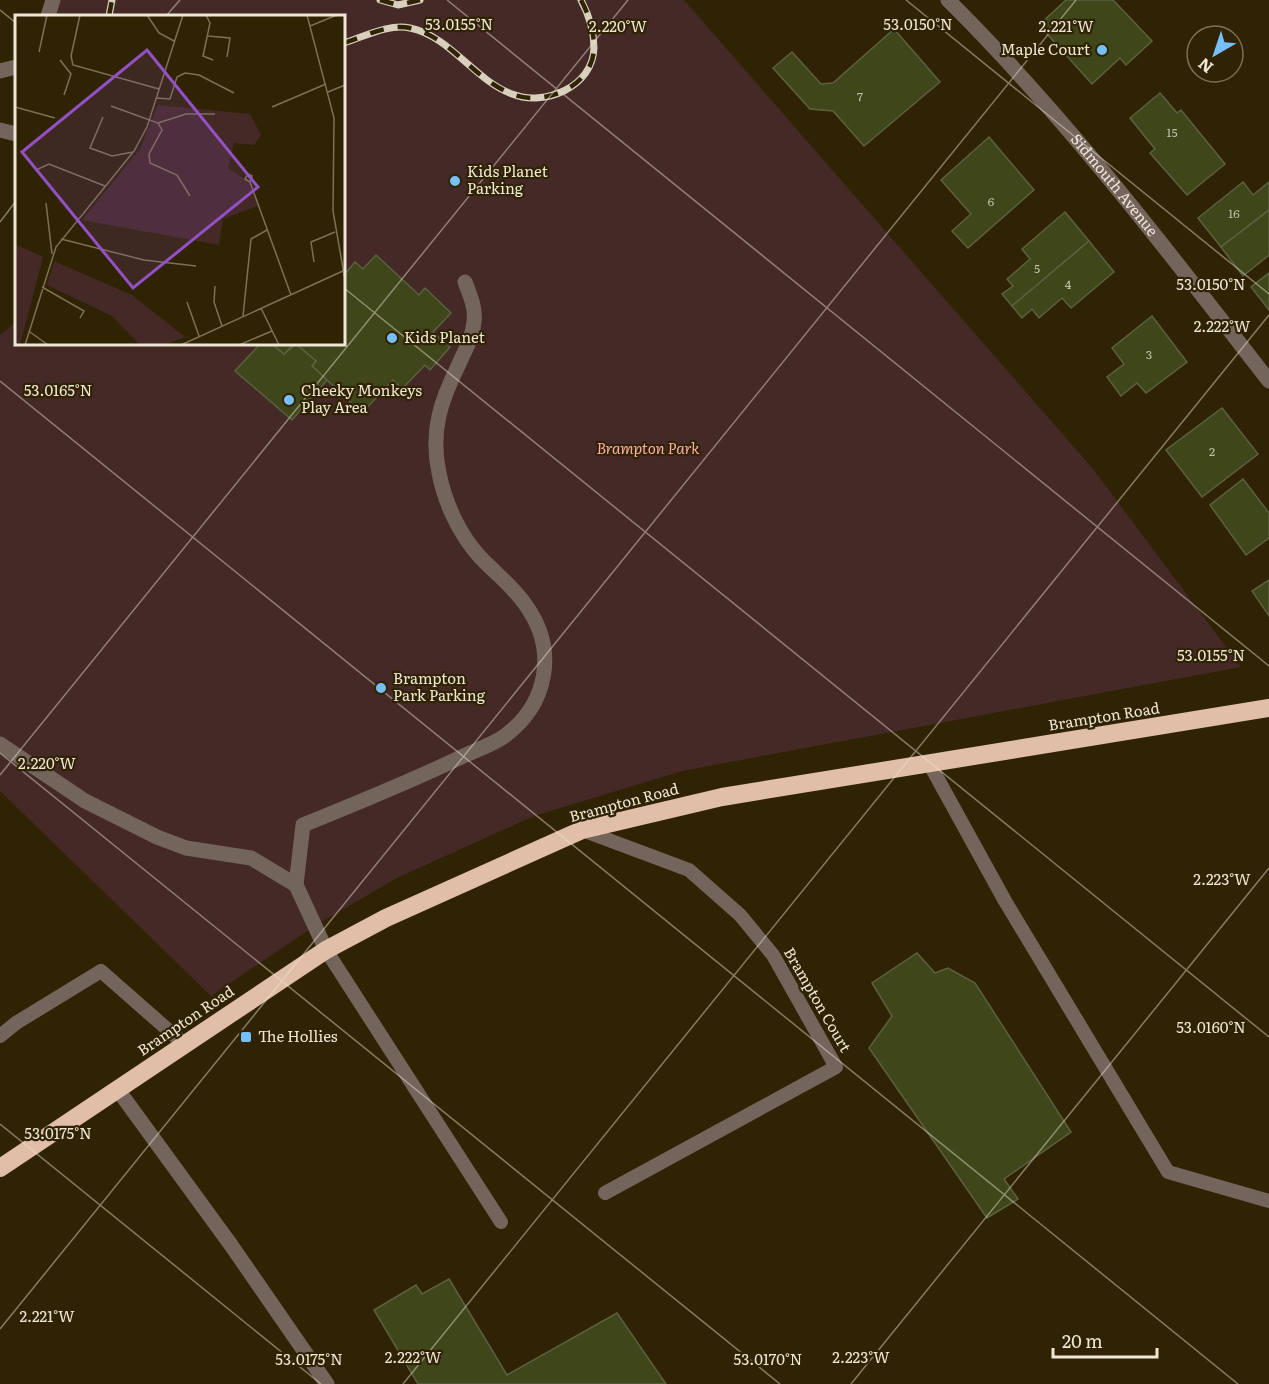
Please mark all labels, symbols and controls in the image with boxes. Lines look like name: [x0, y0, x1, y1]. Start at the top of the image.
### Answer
text: 53.0155°N: [425, 12, 493, 35]
text: 53.0150°N: [883, 12, 953, 35]
text: 2.220°W: [589, 14, 648, 37]
text: 2.221°W: [1038, 14, 1094, 37]
inset map: [15, 15, 345, 345]
north arrow: [1185, 24, 1245, 84]
place label: Maple Court: [1001, 37, 1090, 60]
marker: Maple Court: [1095, 43, 1109, 57]
text: N: [1192, 53, 1218, 80]
house number: 7: [857, 87, 863, 105]
house number: 15: [1167, 123, 1177, 141]
street label: Sidmouth Avenue: [1066, 128, 1165, 241]
place label: Kids Planet Parking: [467, 159, 548, 199]
marker: Kids Planet Parking: [448, 174, 462, 188]
house number: 6: [988, 192, 995, 210]
house number: 16: [1228, 204, 1240, 222]
house number: 5: [1034, 259, 1040, 277]
text: 53.0150°N: [1176, 272, 1246, 295]
house number: 4: [1065, 275, 1072, 293]
text: 2.222°W: [1194, 314, 1251, 337]
place label: Kids Planet: [404, 325, 485, 348]
marker: Kids Planet: [385, 331, 399, 345]
house number: 3: [1146, 345, 1152, 363]
text: 53.0165°N: [24, 378, 92, 401]
place label: Cheeky Monkeys Play Area: [301, 378, 422, 418]
marker: Cheeky Monkeys Play Area: [282, 393, 296, 407]
park label: Brampton Park: [597, 436, 700, 459]
house number: 2: [1209, 442, 1215, 460]
text: 53.0155°N: [1177, 643, 1245, 666]
place label: Brampton Park Parking: [393, 666, 486, 706]
marker: Brampton Park Parking: [374, 681, 388, 695]
street label: Brampton Road: [1047, 695, 1161, 736]
text: 2.220°W: [18, 751, 77, 774]
street label: Brampton Road: [566, 776, 681, 827]
text: 2.223°W: [1193, 867, 1251, 890]
street label: Brampton Court: [779, 942, 858, 1056]
street label: Brampton Road: [132, 979, 238, 1061]
text: 53.0160°N: [1176, 1015, 1246, 1038]
place label: The Hollies: [258, 1024, 338, 1047]
marker: The Hollies: [239, 1030, 253, 1044]
text: 53.0175°N: [24, 1121, 92, 1144]
text: 2.221°W: [19, 1304, 75, 1327]
scale bar: [1053, 1321, 1156, 1359]
text: 20 m: [1062, 1327, 1103, 1354]
text: 2.222°W: [385, 1345, 442, 1368]
text: 2.223°W: [832, 1345, 890, 1368]
text: 53.0175°N: [275, 1347, 343, 1370]
text: 53.0170°N: [734, 1347, 802, 1370]

